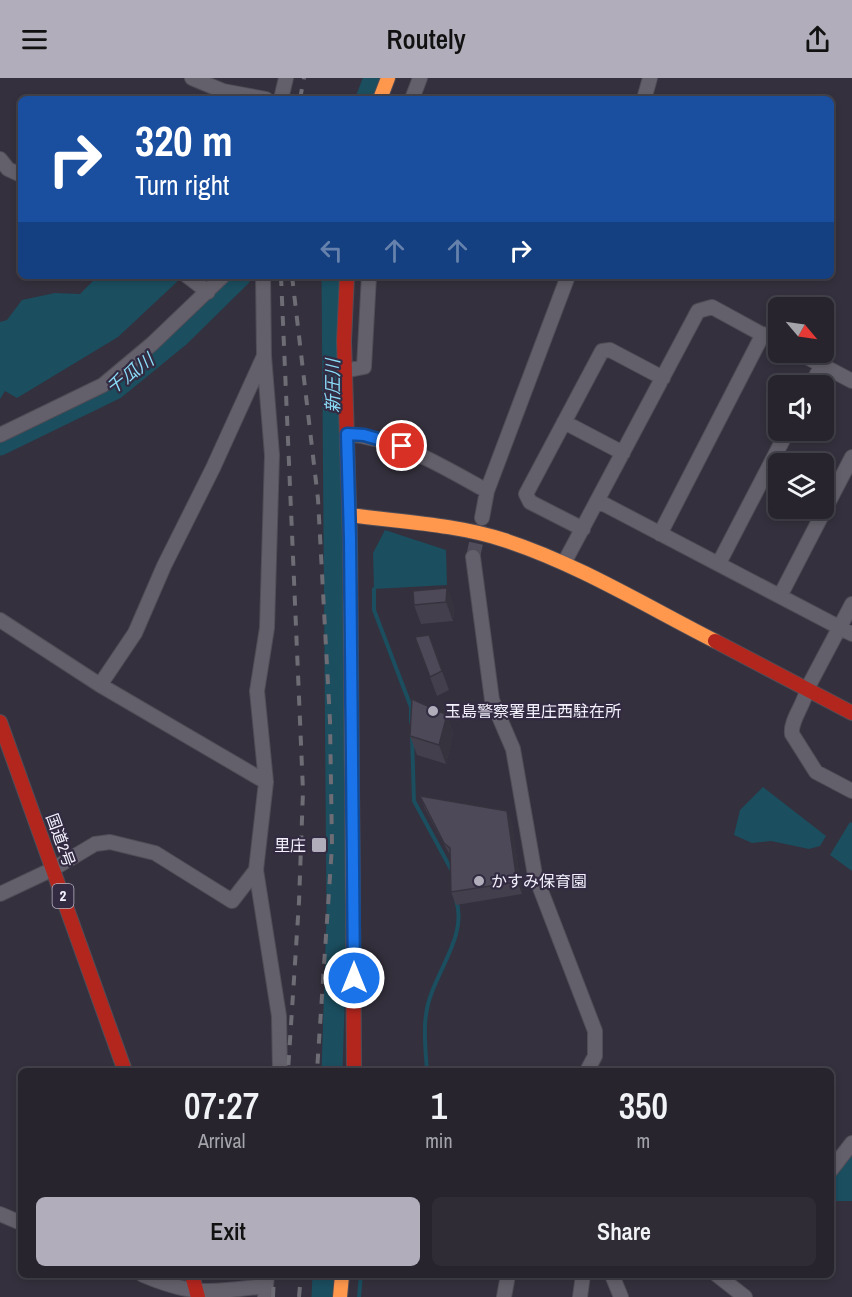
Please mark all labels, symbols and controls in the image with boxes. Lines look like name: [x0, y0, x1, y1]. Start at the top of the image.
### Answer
text: Routely: [386, 21, 466, 57]
icon: menu: [18, 23, 51, 56]
icon: share: [801, 23, 834, 56]
text: 320 m: [135, 113, 233, 169]
icon: right: [36, 120, 114, 198]
text: Turn right: [135, 167, 229, 203]
icon: left: [315, 234, 348, 267]
icon: ahead: [378, 234, 411, 267]
icon: ahead: [441, 234, 474, 267]
icon: right: [504, 234, 537, 267]
north arrow: [768, 297, 834, 363]
map controls: [768, 297, 834, 519]
water label: 千瓜川: [101, 346, 160, 400]
water label: 新圧川: [320, 357, 345, 413]
button: sound: [768, 375, 834, 441]
pin: [376, 420, 427, 471]
icon: arrive: [385, 429, 418, 462]
button: layers: [768, 453, 834, 519]
place label: 玉島警察署里庄西駐在所: [445, 700, 621, 722]
marker: 玉島警察署里庄西駐在所: [426, 704, 440, 718]
street label: 国道2号: [41, 810, 81, 870]
place label: 里庄: [274, 834, 306, 856]
marker: 里庄: [310, 836, 328, 854]
place label: かすみ保育園: [491, 870, 587, 892]
marker: かすみ保育園: [472, 874, 486, 888]
road number: 2: [52, 884, 74, 908]
position arrow: [322, 946, 386, 1010]
text: 07:27: [184, 1082, 259, 1130]
text: 1: [431, 1082, 447, 1130]
text: 350: [619, 1082, 668, 1130]
text: Arrival: [198, 1127, 245, 1154]
text: min: [425, 1127, 453, 1154]
text: m: [636, 1127, 650, 1154]
button: Exit: [36, 1197, 420, 1266]
button: Share: [432, 1197, 816, 1266]

